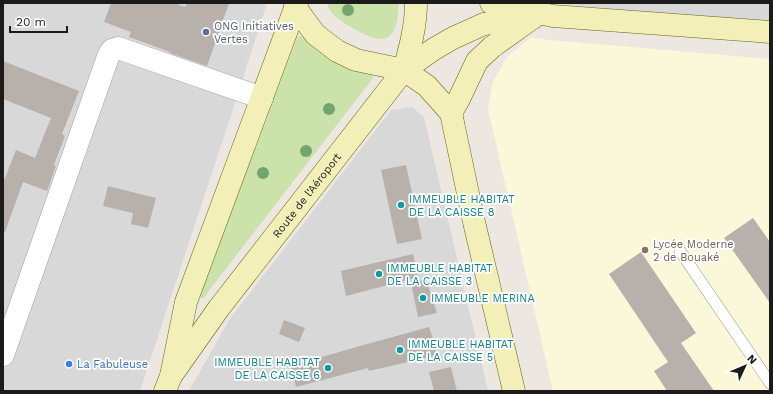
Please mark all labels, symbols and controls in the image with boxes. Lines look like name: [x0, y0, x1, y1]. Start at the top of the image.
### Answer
scale bar: [10, 8, 67, 34]
text: 20 m: [16, 15, 46, 29]
place label: ONG Initiatives Vertes: [214, 20, 294, 46]
marker: ONG Initiatives Vertes: [201, 27, 211, 37]
street label: Route de l'Aéroport: [270, 150, 344, 240]
place label: IMMEUBLE HABITAT DE LA CAISSE 8: [409, 193, 515, 219]
marker: IMMEUBLE HABITAT DE LA CAISSE 8: [396, 200, 406, 210]
place label: Lycée Moderne 2 de Bouaké: [653, 238, 734, 264]
marker: Lycée Moderne 2 de Bouaké: [640, 245, 650, 255]
place label: IMMEUBLE HABITAT DE LA CAISSE 3: [387, 262, 493, 288]
marker: IMMEUBLE HABITAT DE LA CAISSE 3: [374, 269, 384, 279]
place label: IMMEUBLE MERINA: [431, 292, 535, 305]
marker: IMMEUBLE MERINA: [418, 293, 428, 303]
place label: IMMEUBLE HABITAT DE LA CAISSE 5: [408, 338, 514, 364]
marker: IMMEUBLE HABITAT DE LA CAISSE 5: [395, 345, 405, 355]
north arrow: [725, 346, 765, 386]
text: N: [744, 352, 759, 367]
place label: IMMEUBLE HABITAT DE LA CAISSE 6: [214, 356, 320, 382]
place label: La Fabuleuse: [77, 358, 148, 371]
marker: La Fabuleuse: [64, 359, 74, 369]
marker: IMMEUBLE HABITAT DE LA CAISSE 6: [323, 363, 333, 373]

